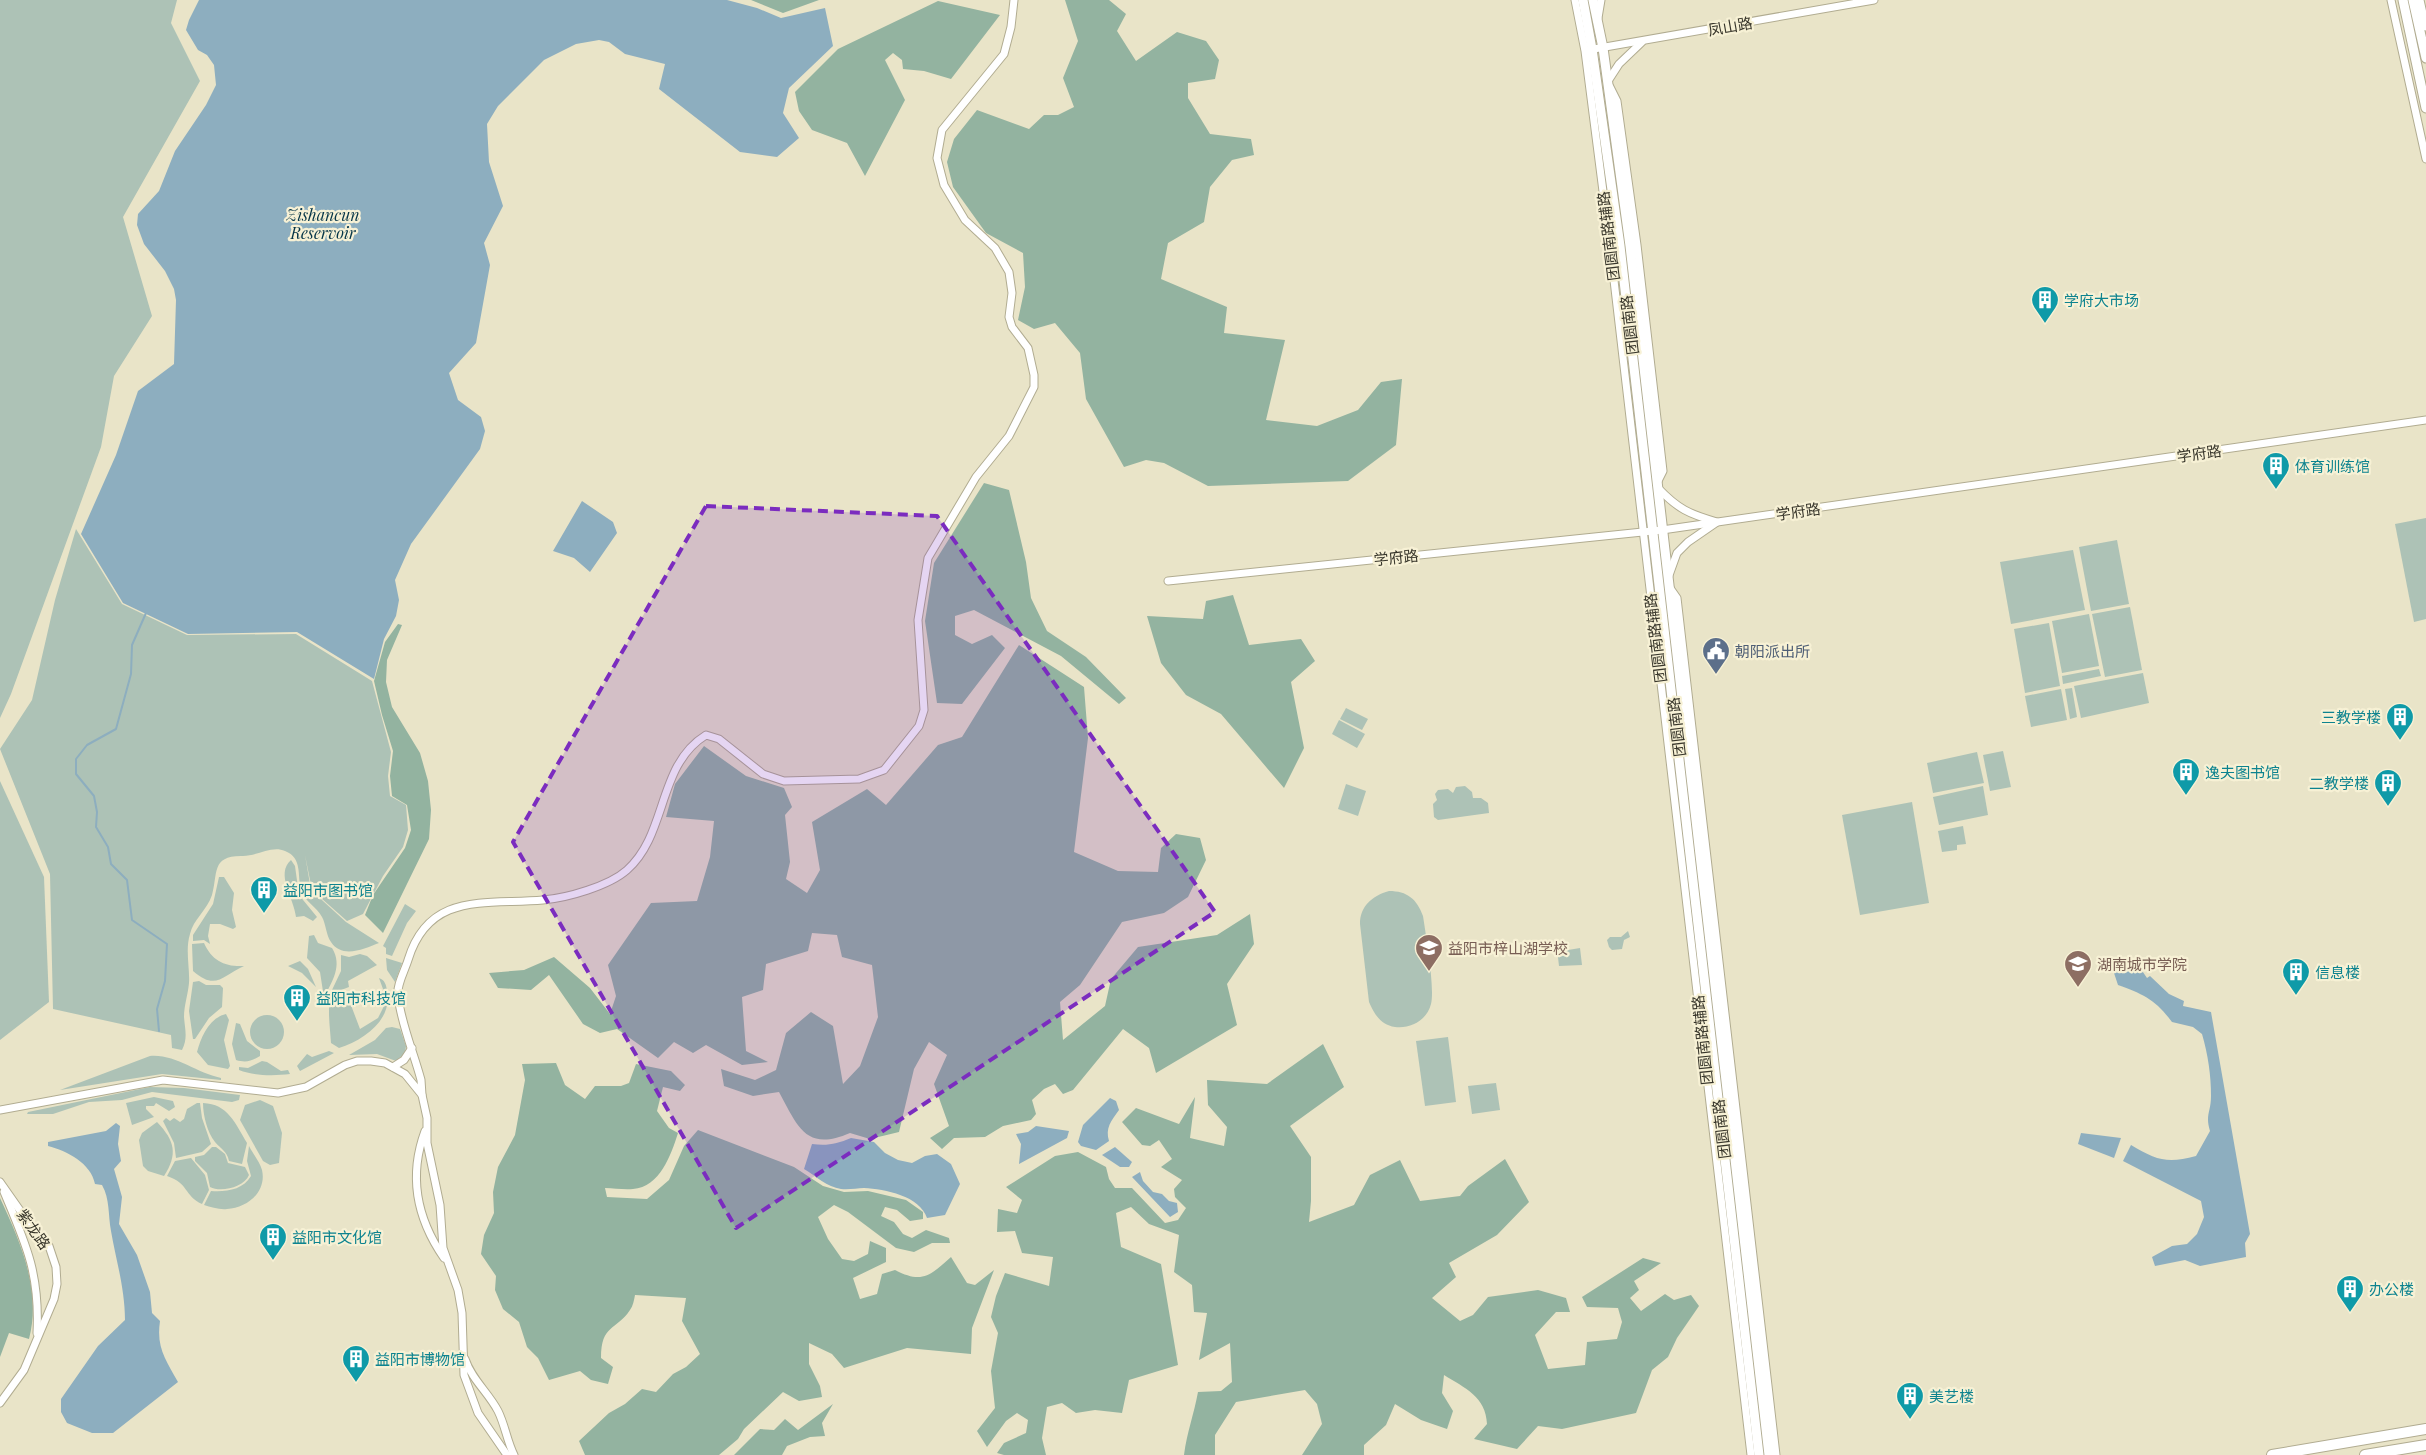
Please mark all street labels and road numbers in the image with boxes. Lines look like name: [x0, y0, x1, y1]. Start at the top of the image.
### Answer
street label: 凤山路: [1706, 12, 1754, 40]
street label: 团圆南路辅路: [1593, 190, 1623, 282]
street label: 团圆南路: [1615, 294, 1643, 356]
street label: 学府路: [2175, 440, 2223, 466]
street label: 学府路: [1774, 498, 1822, 524]
street label: 学府路: [1373, 545, 1419, 569]
street label: 团圆南路辅路: [1640, 592, 1670, 684]
street label: 团圆南路: [1662, 696, 1690, 758]
street label: 团圆南路辅路: [1687, 994, 1717, 1086]
street label: 团圆南路: [1707, 1098, 1735, 1160]
street label: 紫龙路: [13, 1205, 55, 1253]

